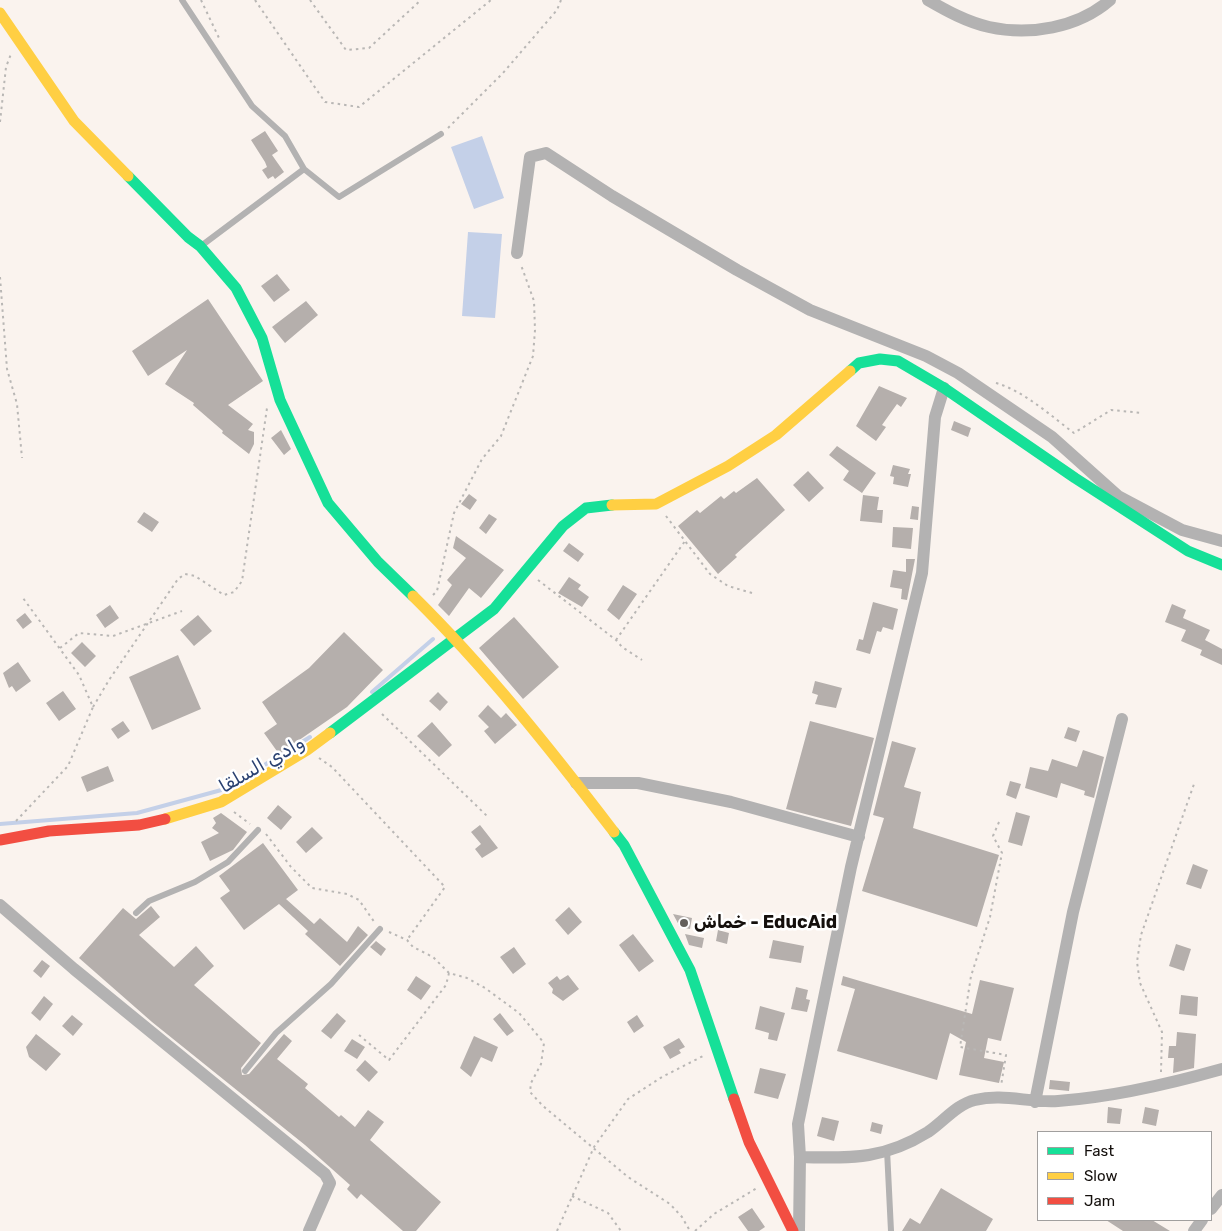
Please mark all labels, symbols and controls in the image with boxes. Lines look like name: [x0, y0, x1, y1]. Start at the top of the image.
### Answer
water label: وادي السلقا: [215, 732, 309, 798]
place label: خماش - EducAid: [694, 912, 837, 934]
marker: خماش - EducAid: [678, 917, 690, 929]
legend: [1037, 1131, 1212, 1221]
text: Fast: [1084, 1142, 1114, 1160]
text: Slow: [1084, 1167, 1117, 1185]
text: Jam: [1084, 1192, 1115, 1210]

